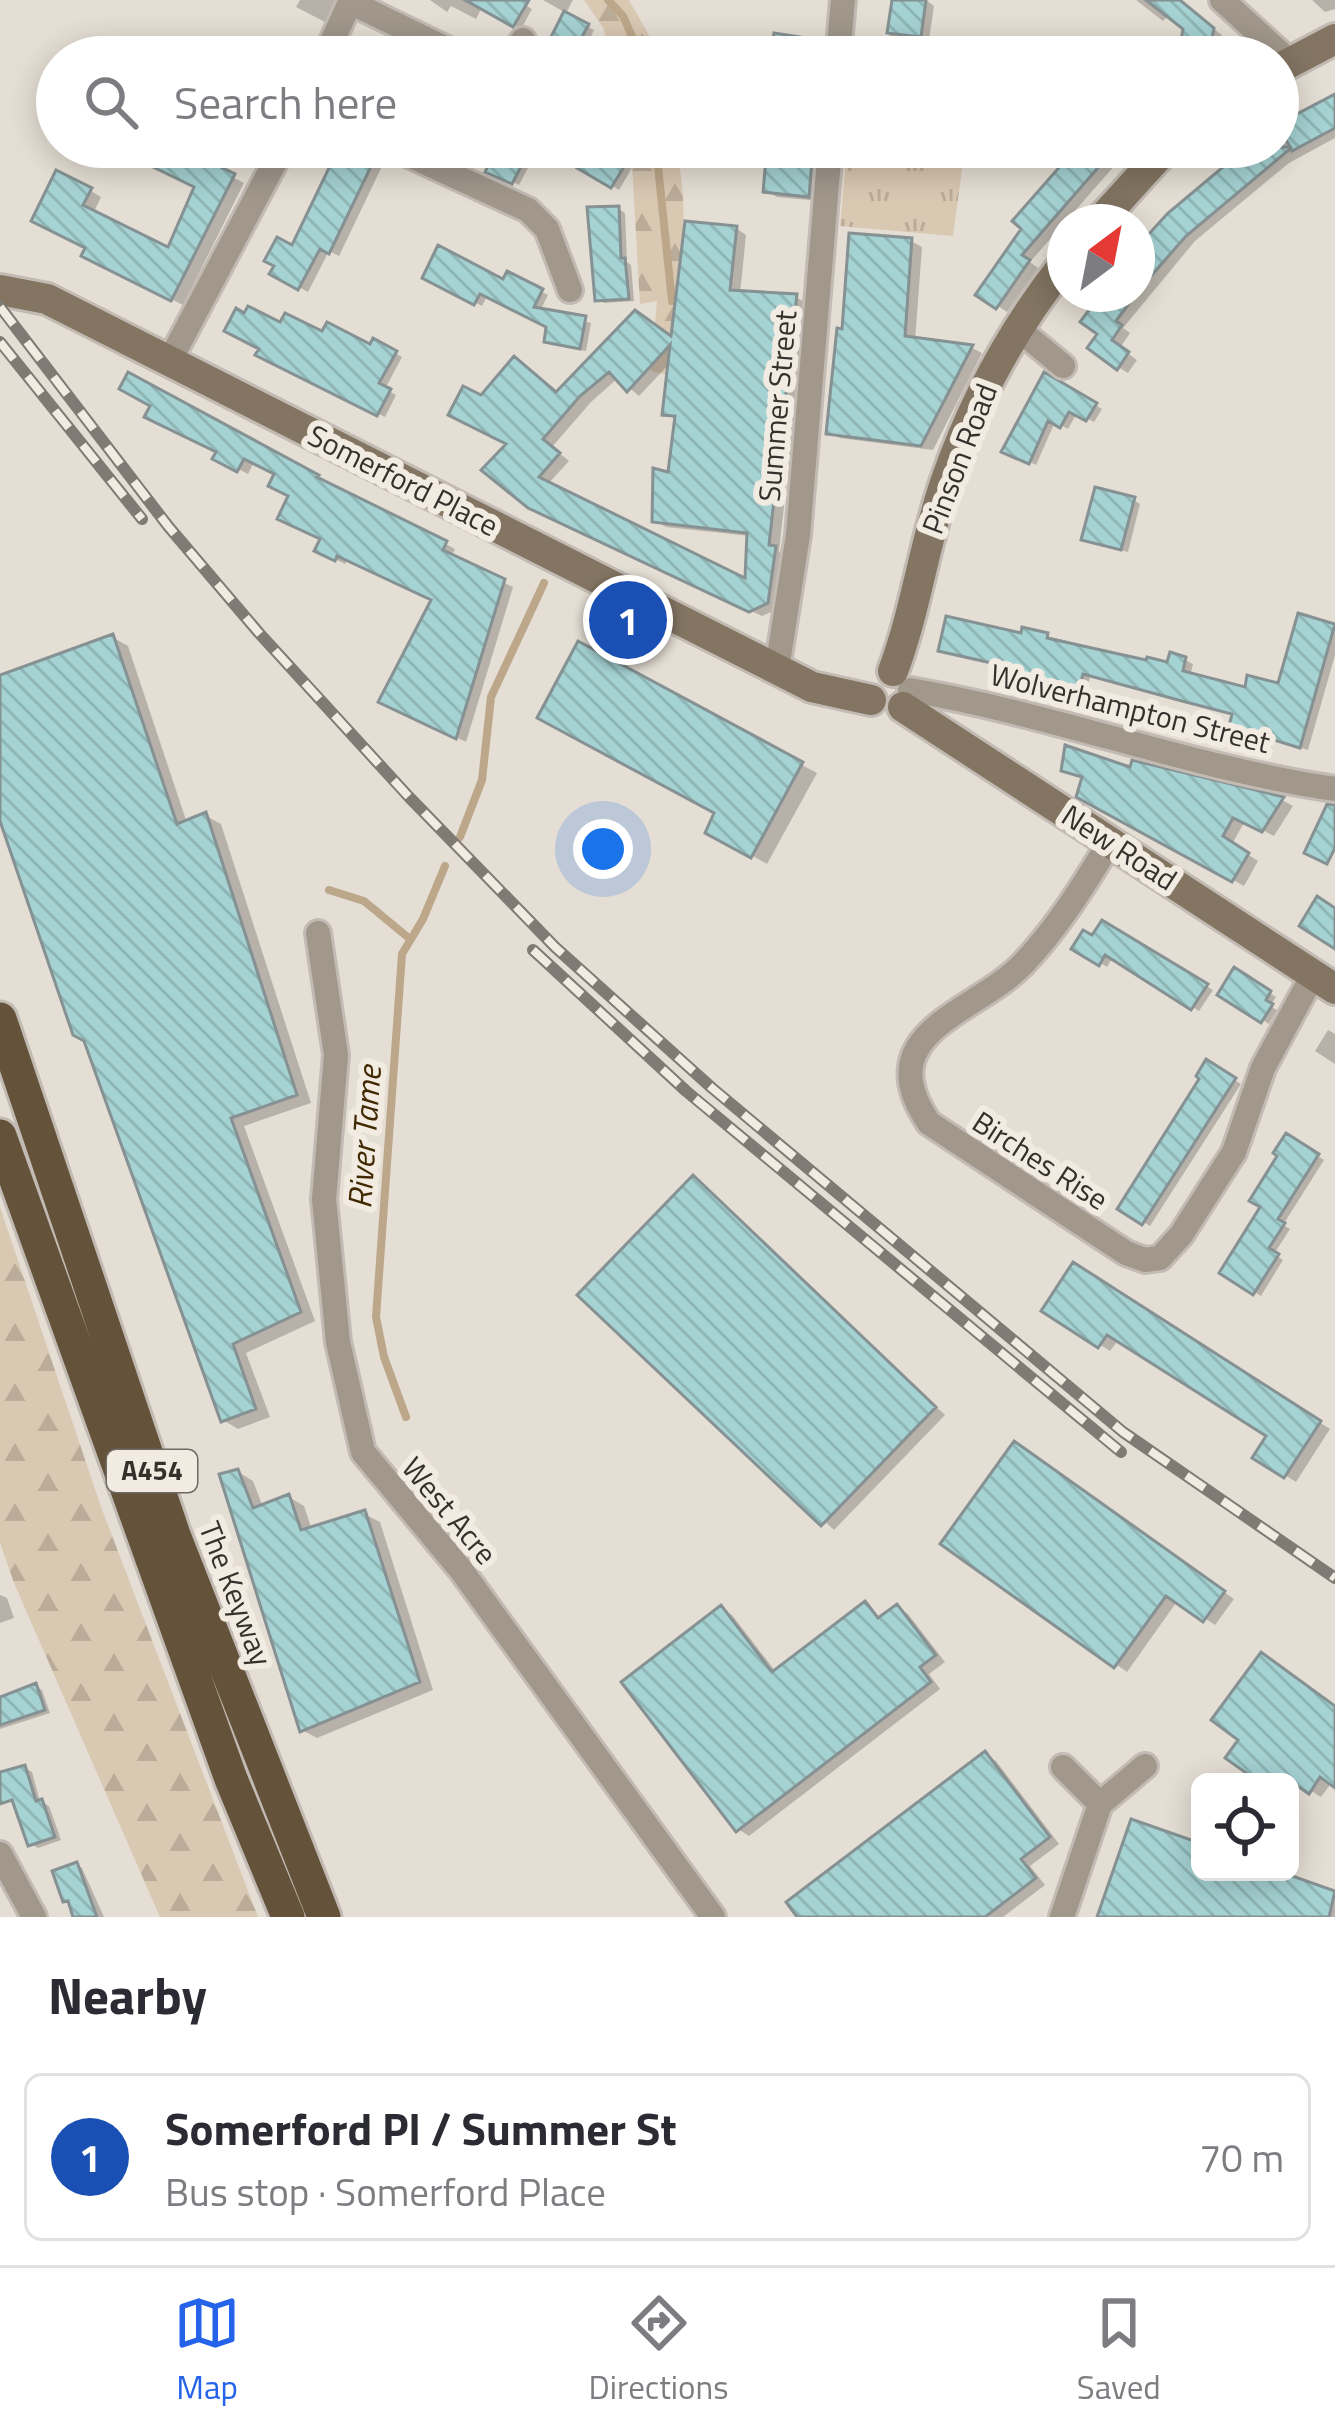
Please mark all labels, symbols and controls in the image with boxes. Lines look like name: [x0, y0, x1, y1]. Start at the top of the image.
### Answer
search box: [36, 36, 1299, 168]
text: Search here: [174, 68, 397, 136]
icon: search: [78, 69, 144, 135]
north arrow: [1047, 204, 1155, 312]
street label: Summer Street: [746, 308, 808, 503]
street label: Pinson Road: [909, 377, 1009, 541]
street label: Somerford Place: [300, 412, 507, 548]
pin: 1: [589, 575, 667, 665]
street label: Wolverhampton Street: [986, 651, 1275, 765]
street label: New Road: [1053, 793, 1186, 902]
your location: [573, 819, 633, 879]
water label: River Tame: [334, 1062, 394, 1210]
street label: Birches Rise: [963, 1099, 1118, 1221]
street label: West Acre: [391, 1446, 509, 1574]
road number: A454: [107, 1450, 197, 1492]
street label: The Keyway: [187, 1515, 285, 1673]
map controls: [1191, 1773, 1299, 1881]
button: locate: [1191, 1773, 1299, 1881]
text: Nearby: [48, 1956, 207, 2034]
text: Somerford Pl / Summer St: [165, 2094, 677, 2162]
text: 1: [79, 2128, 101, 2187]
text: 70 m: [1199, 2128, 1284, 2187]
text: Bus stop · Somerford Place: [165, 2162, 606, 2221]
tab: Map: [174, 2290, 240, 2412]
tab: Directions: [589, 2290, 728, 2412]
tab: Saved: [1077, 2290, 1161, 2412]

